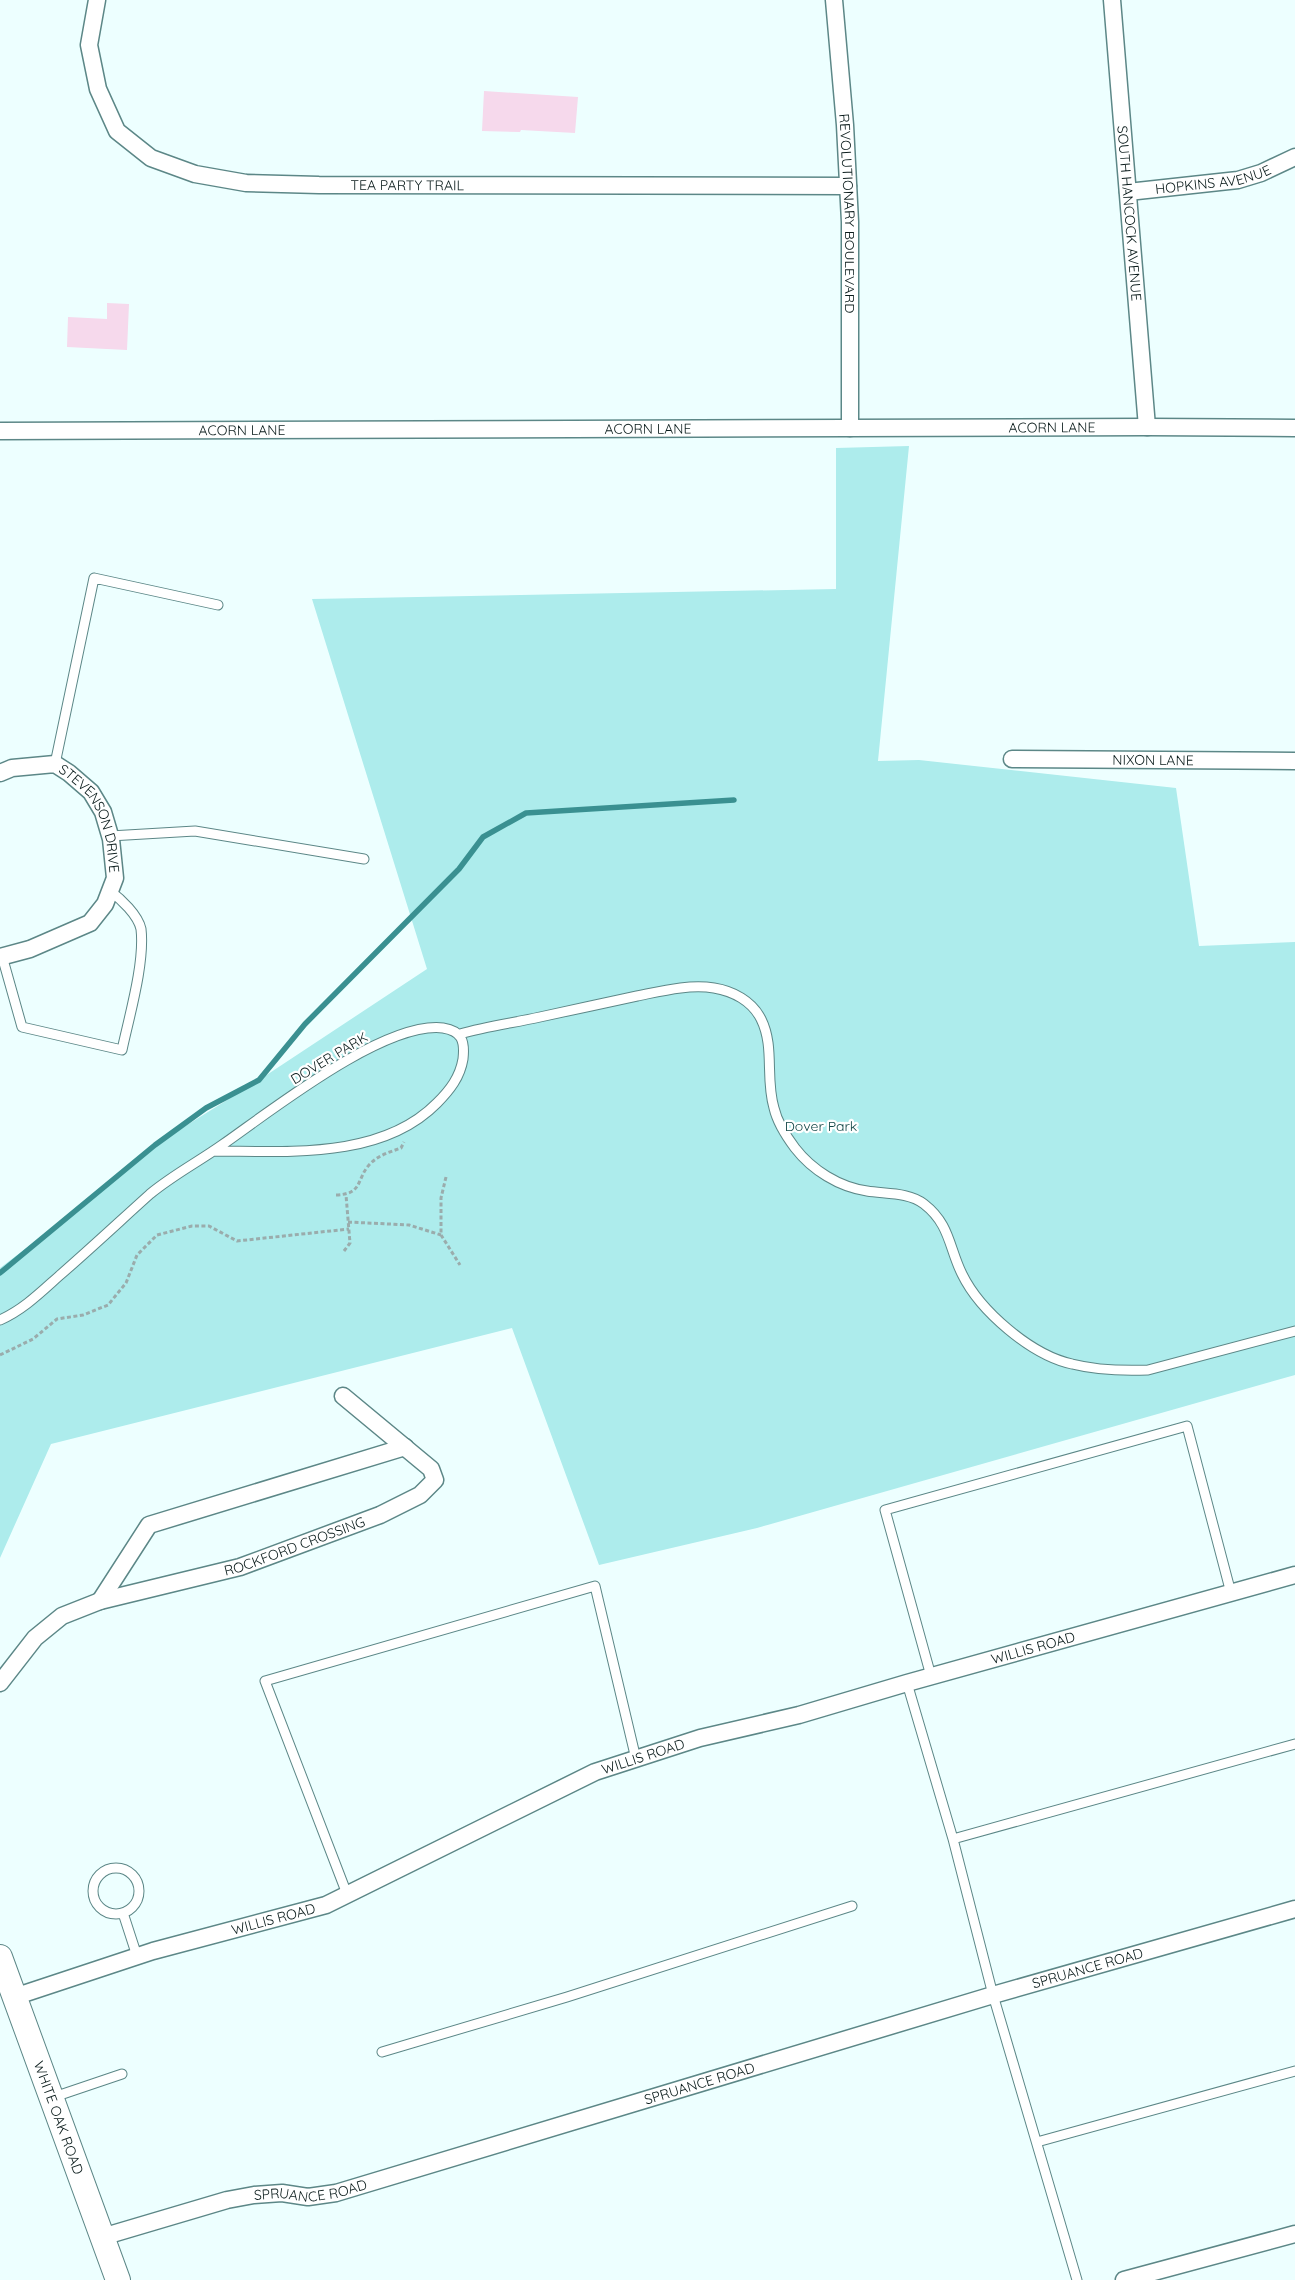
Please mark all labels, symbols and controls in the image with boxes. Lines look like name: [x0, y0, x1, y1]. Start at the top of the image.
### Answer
street label: REVOLUTIONARY BOULEVARD: [835, 113, 859, 313]
street label: SOUTH HANCOCK AVENUE: [1113, 125, 1146, 302]
street label: HOPKINS AVENUE: [1154, 161, 1274, 198]
street label: TEA PARTY TRAIL: [350, 176, 465, 194]
street label: ACORN LANE: [1008, 418, 1096, 436]
street label: ACORN LANE: [604, 420, 692, 438]
street label: ACORN LANE: [198, 421, 286, 439]
street label: NIXON LANE: [1112, 751, 1194, 769]
street label: STEVENSON DRIVE: [56, 760, 123, 874]
street label: DOVER PARK: [287, 1028, 371, 1088]
park label: Dover Park: [785, 1117, 857, 1135]
street label: ROCKFORD CROSSING: [222, 1512, 367, 1580]
street label: WILLIS ROAD: [989, 1628, 1077, 1668]
street label: WILLIS ROAD: [599, 1735, 687, 1778]
street label: WILLIS ROAD: [229, 1899, 317, 1939]
street label: SPRUANCE ROAD: [1030, 1944, 1145, 1992]
street label: WHITE OAK ROAD: [30, 2058, 88, 2177]
street label: SPRUANCE ROAD: [642, 2058, 757, 2109]
street label: SPRUANCE ROAD: [253, 2175, 369, 2206]

